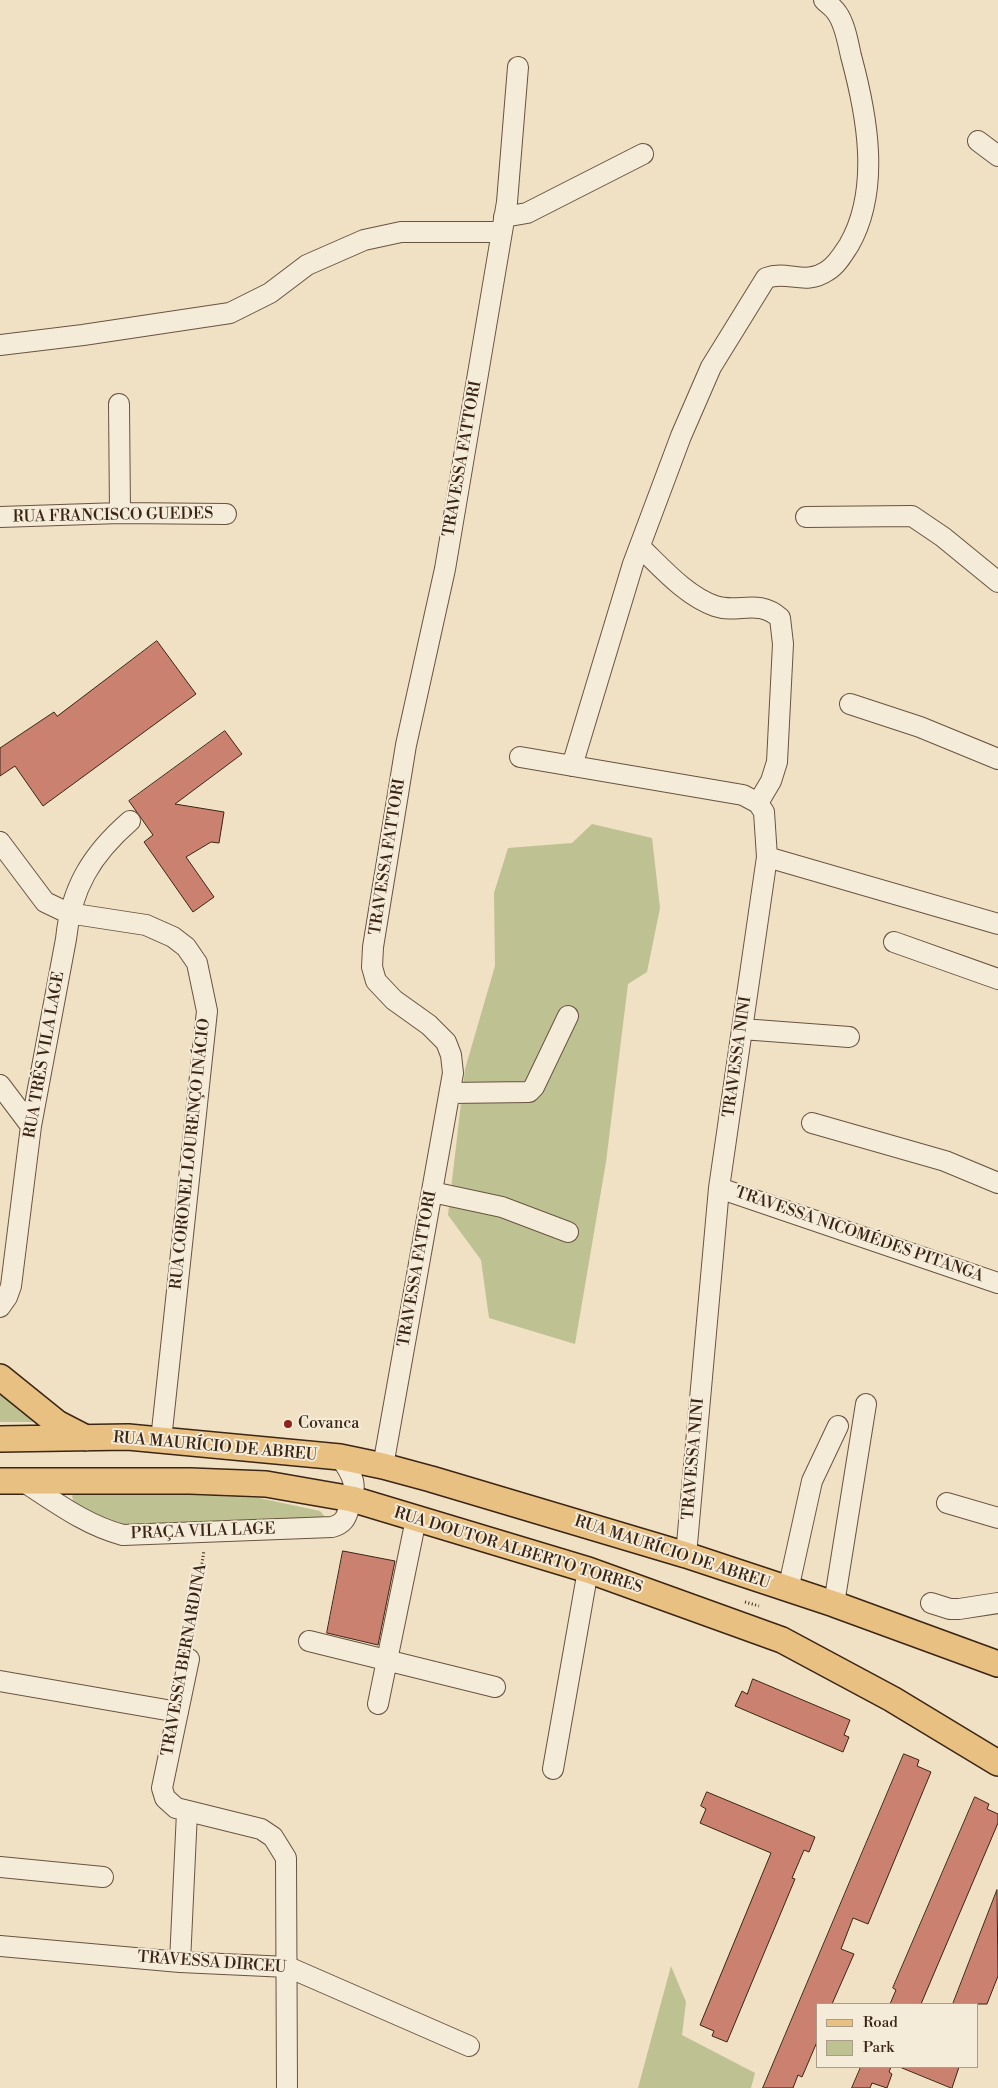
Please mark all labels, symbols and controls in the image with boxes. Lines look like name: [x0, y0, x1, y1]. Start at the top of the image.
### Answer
street label: TRAVESSA FATTORI: [440, 379, 486, 539]
street label: RUA FRANCISCO GUEDES: [13, 505, 213, 527]
street label: TRAVESSA FATTORI: [366, 777, 410, 937]
street label: RUA TRÊS VILA LAGE: [21, 970, 69, 1140]
street label: TRAVESSA NINI: [720, 995, 756, 1119]
street label: RUA CORONEL LOURENÇO INÁCIO: [167, 1017, 215, 1291]
street label: TRAVESSA NICOMÉDES PITANGA: [732, 1183, 986, 1287]
street label: TRAVESSA FATTORI: [395, 1189, 441, 1349]
street label: TRAVESSA NINI: [679, 1397, 709, 1521]
place label: Covanca: [298, 1414, 359, 1434]
marker: Covanca: [282, 1418, 294, 1430]
street label: RUA MAURÍCIO DE ABREU: [112, 1429, 318, 1465]
street label: RUA DOUTOR ALBERTO TORRES: [391, 1504, 645, 1598]
street label: RUA MAURÍCIO DE ABREU: [572, 1512, 772, 1594]
street label: PRAÇA VILA LAGE: [130, 1520, 276, 1544]
street label: TRAVESSA BERNARDINA: [159, 1562, 211, 1758]
street label: TRAVESSA DIRCEU: [137, 1948, 287, 1978]
legend: [816, 2003, 978, 2068]
text: Road: [863, 2013, 898, 2032]
text: Park: [863, 2038, 894, 2057]

